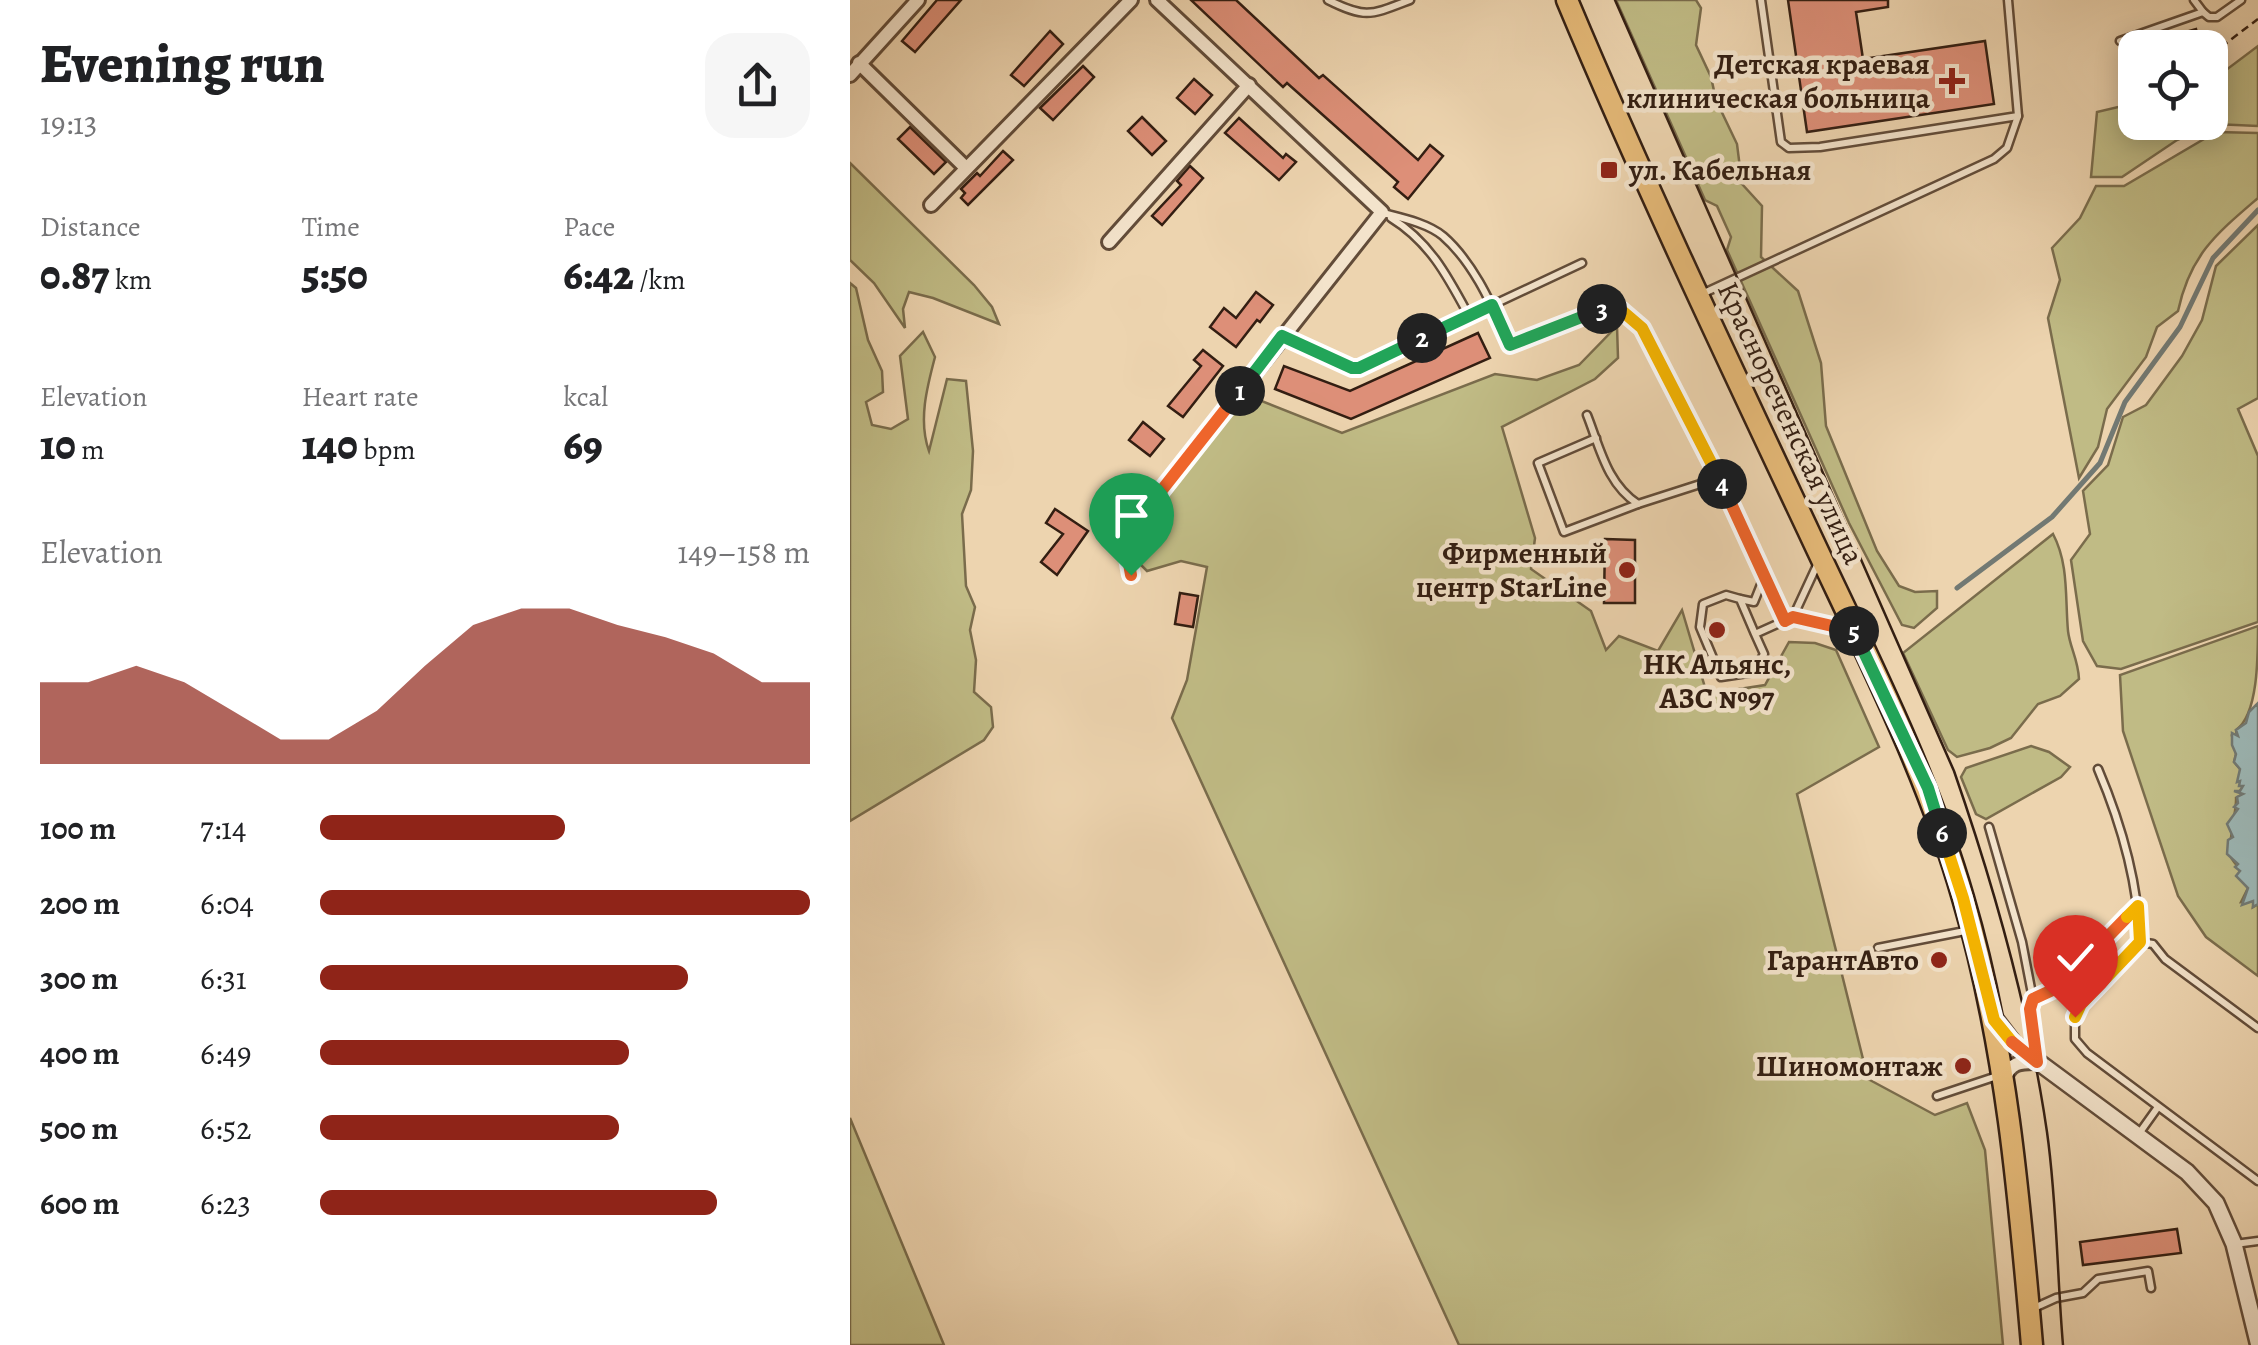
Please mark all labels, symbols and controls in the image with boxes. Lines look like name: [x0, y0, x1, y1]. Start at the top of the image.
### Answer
text: Evening run: [40, 26, 325, 101]
map controls: [2118, 30, 2228, 140]
button: locate: [2118, 30, 2228, 140]
button: share: [705, 33, 810, 138]
place label: Детская краевая клиническая больница: [1626, 44, 1931, 118]
marker: Детская краевая клиническая больница: [1939, 68, 1965, 94]
text: 19:13: [40, 101, 97, 145]
place label: ул. Кабельная: [1628, 150, 1811, 190]
marker: ул. Кабельная: [1598, 159, 1620, 181]
text: Distance: [40, 208, 140, 246]
text: Time: [302, 208, 360, 246]
text: Pace: [563, 208, 615, 246]
text: 0.87: [40, 246, 109, 303]
text: 5:50: [302, 246, 368, 303]
text: 6:42: [563, 246, 634, 303]
text: km: [109, 261, 152, 299]
text: /km: [634, 261, 686, 299]
street label: Краснореченская улица: [1708, 275, 1874, 571]
pin: 3: [1577, 284, 1627, 334]
text: 3: [1596, 290, 1608, 328]
pin: 2: [1397, 313, 1447, 363]
text: 2: [1415, 319, 1429, 357]
pin: 1: [1215, 366, 1265, 416]
text: 1: [1235, 372, 1245, 410]
text: Elevation: [40, 378, 147, 416]
text: Heart rate: [302, 378, 419, 416]
text: kcal: [563, 378, 608, 416]
text: 10: [40, 416, 76, 473]
text: 140: [302, 416, 358, 473]
text: 69: [563, 416, 603, 473]
text: m: [76, 431, 105, 469]
text: bpm: [358, 431, 415, 469]
pin: 4: [1697, 459, 1747, 509]
text: 4: [1715, 465, 1729, 503]
pin: [1089, 473, 1174, 576]
icon: arrive: [1104, 488, 1159, 543]
text: Elevation: [40, 530, 163, 574]
text: 149–158 m: [677, 530, 810, 574]
place label: Фирменный центр StarLine: [1416, 533, 1607, 607]
marker: Фирменный центр StarLine: [1616, 559, 1638, 581]
pin: 5: [1829, 606, 1879, 656]
text: 5: [1848, 612, 1860, 650]
marker: НК Альянс, АЗС №97: [1706, 619, 1728, 641]
place label: НК Альянс, АЗС №97: [1643, 644, 1791, 718]
text: 100 m: [40, 806, 116, 850]
text: 7:14: [200, 806, 247, 850]
pin: 6: [1917, 808, 1967, 858]
text: 6: [1935, 814, 1949, 852]
text: 200 m: [40, 881, 120, 925]
text: 6:04: [200, 881, 254, 925]
pin: [2033, 915, 2118, 1018]
icon: check: [2048, 930, 2103, 985]
place label: ГарантАвто: [1767, 940, 1919, 980]
marker: ГарантАвто: [1928, 949, 1950, 971]
text: 300 m: [40, 956, 118, 1000]
text: 6:31: [200, 956, 247, 1000]
text: 400 m: [40, 1031, 120, 1075]
text: 6:49: [200, 1031, 251, 1075]
place label: Шиномонтаж: [1756, 1046, 1943, 1086]
marker: Шиномонтаж: [1952, 1055, 1974, 1077]
text: 500 m: [40, 1106, 118, 1150]
text: 6:52: [200, 1106, 251, 1150]
text: 600 m: [40, 1181, 120, 1225]
text: 6:23: [200, 1181, 251, 1225]

